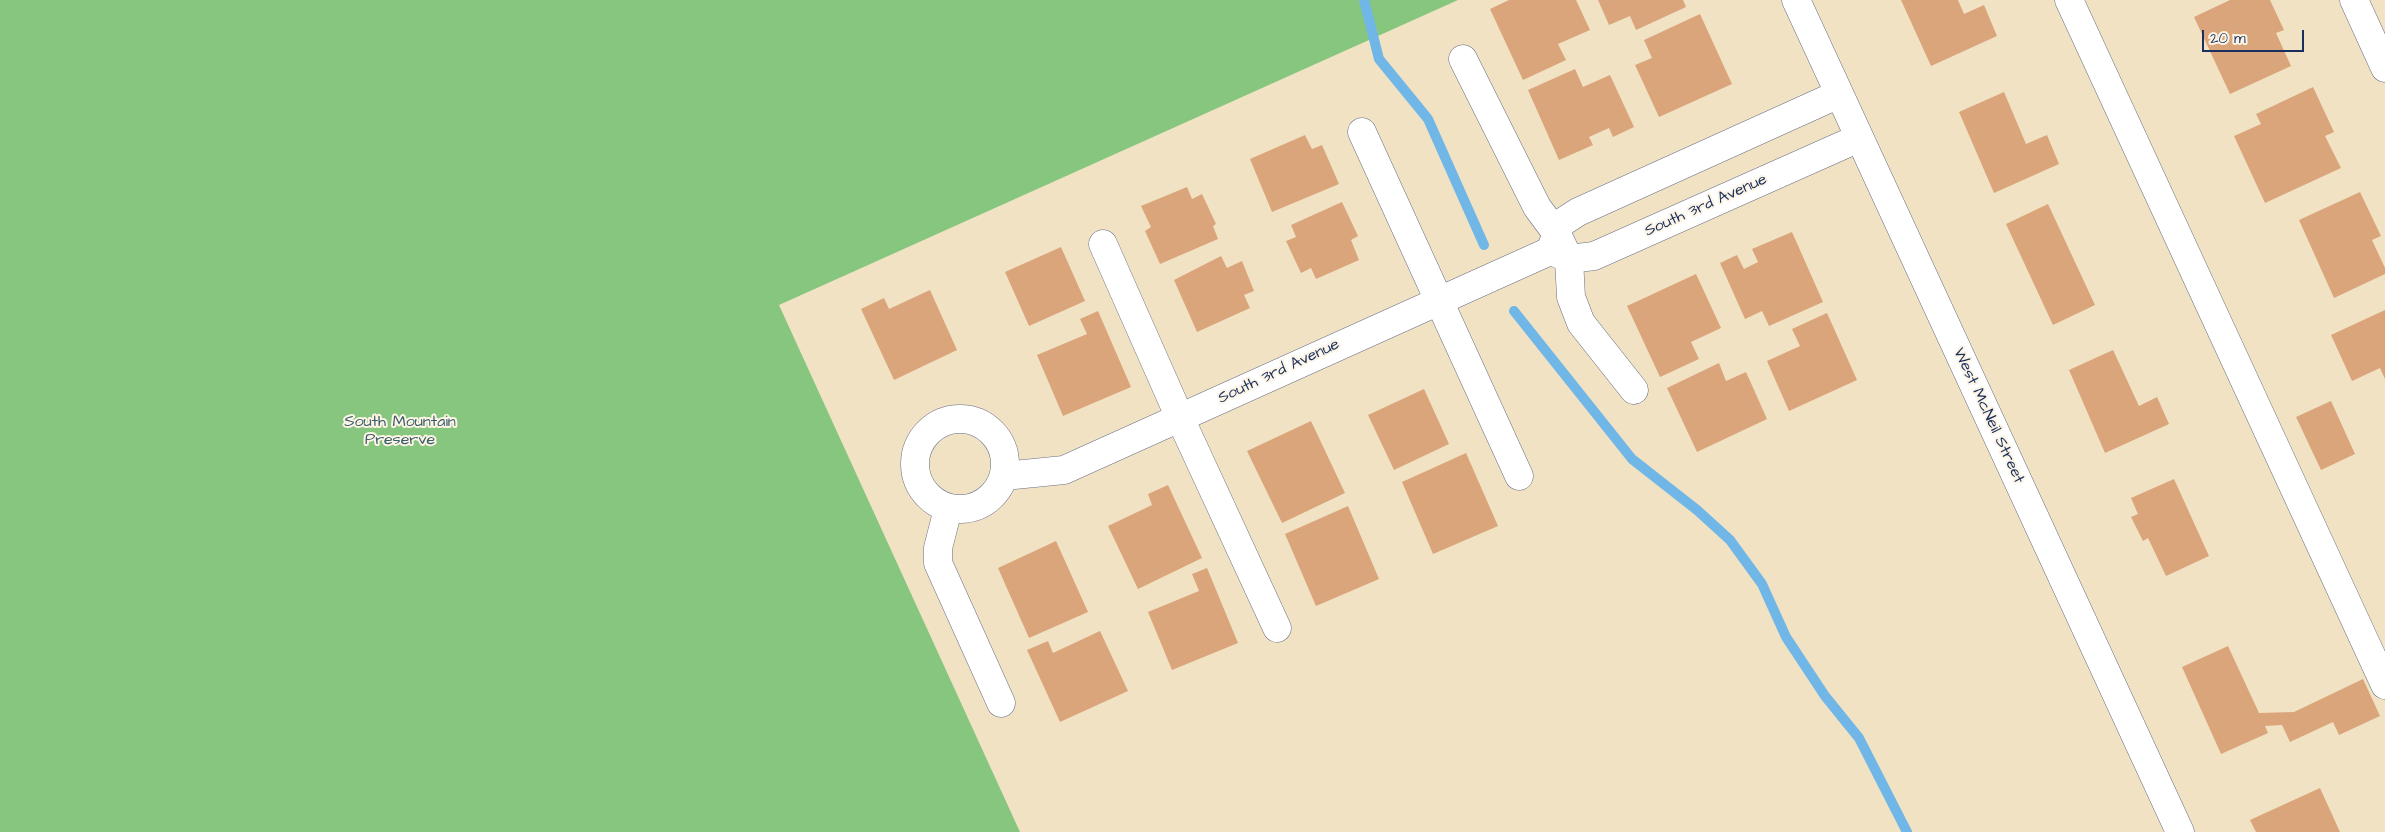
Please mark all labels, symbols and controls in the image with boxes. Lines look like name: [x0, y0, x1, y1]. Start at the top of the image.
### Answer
scale bar: [2205, 20, 2308, 52]
text: 20 m: [2210, 28, 2246, 49]
street label: South 3rd Avenue: [1642, 170, 1770, 242]
street label: South 3rd Avenue: [1215, 335, 1343, 409]
street label: West McNeil Street: [1948, 345, 2028, 487]
park label: South Mountain Preserve: [344, 413, 456, 451]

